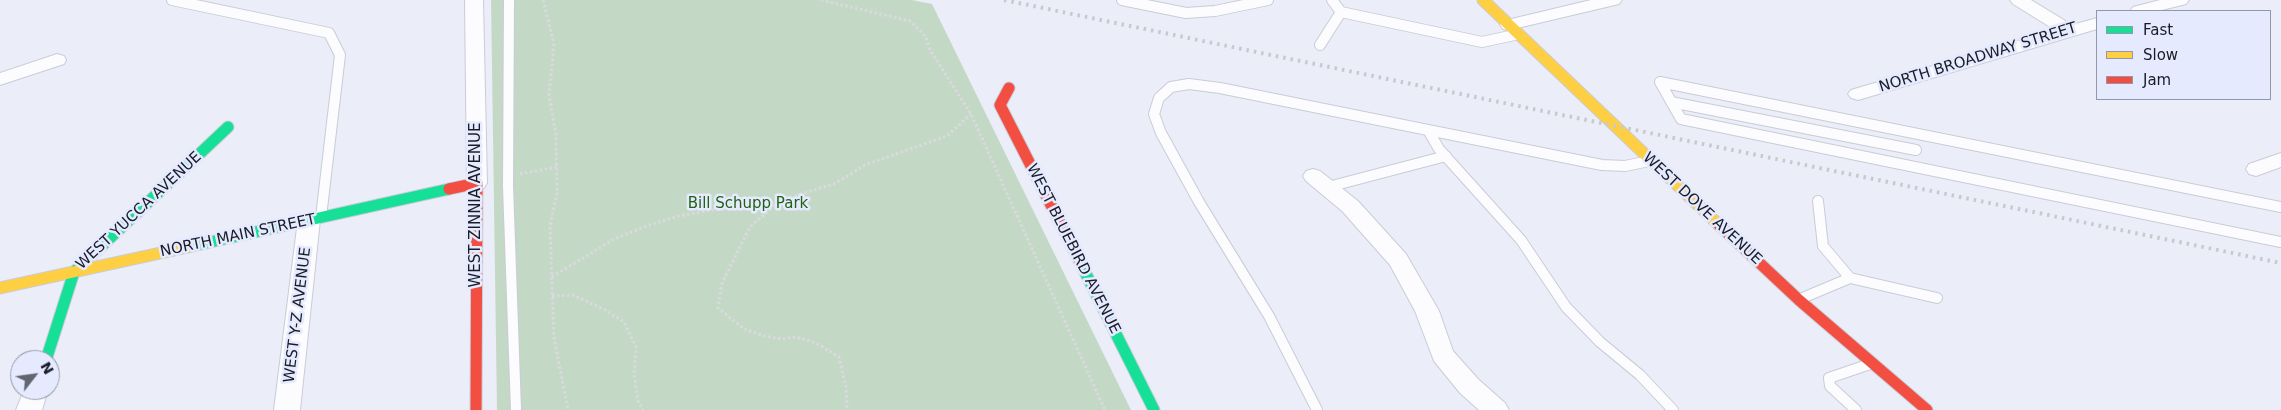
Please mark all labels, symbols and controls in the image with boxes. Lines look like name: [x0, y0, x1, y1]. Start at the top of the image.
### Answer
legend: [2096, 10, 2271, 100]
street label: NORTH BROADWAY STREET: [1877, 19, 2079, 97]
text: Fast: [2143, 21, 2173, 39]
text: Slow: [2143, 46, 2178, 64]
text: Jam: [2143, 71, 2171, 89]
street label: WEST ZINNIA AVENUE: [467, 122, 485, 288]
street label: WEST YUCCA AVENUE: [73, 148, 205, 274]
street label: WEST DOVE AVENUE: [1639, 149, 1765, 269]
street label: WEST BLUEBIRD AVENUE: [1022, 161, 1124, 337]
park label: Bill Schupp Park: [688, 195, 808, 213]
street label: NORTH MAIN STREET: [159, 211, 317, 261]
street label: WEST Y-Z AVENUE: [281, 246, 315, 384]
north arrow: [10, 350, 60, 400]
text: N: [37, 359, 57, 377]

